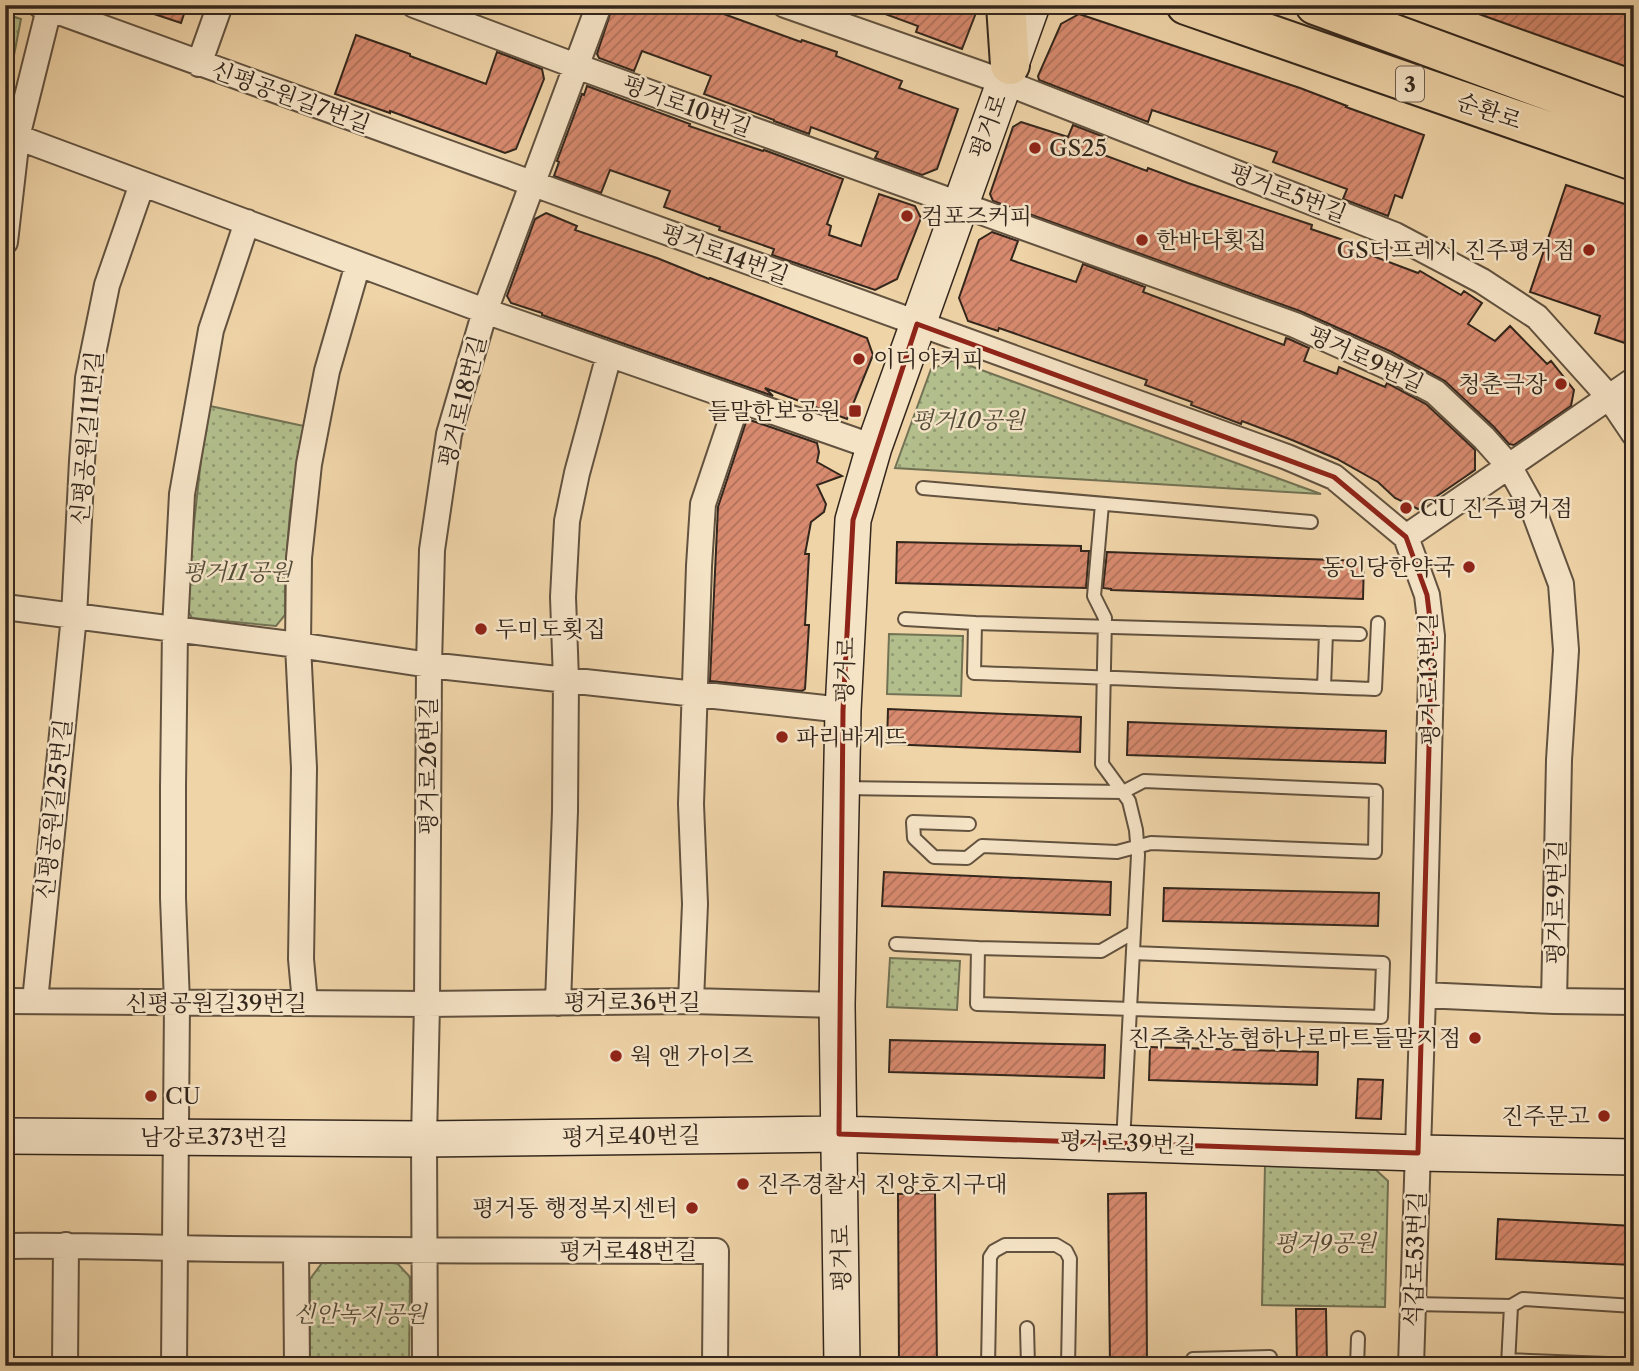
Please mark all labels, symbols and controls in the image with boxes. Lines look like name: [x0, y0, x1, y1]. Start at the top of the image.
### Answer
street label: 신평공원길7번길: [208, 55, 374, 139]
road number: 3: [1396, 66, 1424, 102]
street label: 평거로10번길: [619, 70, 755, 142]
street label: 순환로: [1453, 87, 1525, 135]
street label: 평거로: [963, 90, 1013, 162]
place label: GS25: [1049, 134, 1107, 162]
marker: GS25: [1027, 140, 1043, 156]
street label: 평거로5번길: [1225, 158, 1351, 228]
place label: 컴포즈커피: [921, 202, 1032, 230]
marker: 컴포즈커피: [899, 208, 915, 224]
street label: 평거로14번길: [657, 218, 793, 290]
place label: 한바다횟집: [1156, 226, 1267, 254]
marker: 한바다횟집: [1134, 232, 1150, 248]
place label: GS더프레시 진주평거점: [1337, 236, 1575, 264]
marker: GS더프레시 진주평거점: [1581, 242, 1597, 258]
street label: 평거로9번길: [1304, 320, 1428, 398]
street label: 평거로18번길: [432, 332, 492, 470]
place label: 이디야커피: [873, 345, 984, 373]
street label: 신평공원길11번길: [65, 350, 109, 526]
marker: 이디야커피: [851, 351, 867, 367]
place label: 청춘극장: [1458, 370, 1548, 398]
marker: 청춘극장: [1553, 376, 1569, 392]
place label: 들말한보공원: [708, 397, 841, 425]
marker: 들말한보공원: [847, 403, 863, 419]
park label: 평거10공원: [911, 406, 1027, 434]
place label: CU 진주평거점: [1420, 494, 1573, 522]
marker: CU 진주평거점: [1398, 500, 1414, 516]
place label: 동인당한약국: [1322, 553, 1455, 581]
park label: 평거11공원: [182, 558, 294, 586]
marker: 동인당한약국: [1461, 559, 1477, 575]
street label: 평거로13번길: [1414, 612, 1444, 746]
place label: 두미도횟집: [495, 615, 606, 643]
marker: 두미도횟집: [473, 621, 489, 637]
street label: 평거로: [830, 636, 860, 704]
street label: 평거로26번길: [414, 697, 442, 835]
street label: 신평공원길25번길: [31, 717, 77, 901]
place label: 파리바게뜨: [796, 723, 907, 751]
marker: 파리바게뜨: [774, 729, 790, 745]
street label: 평거로9번길: [1541, 839, 1571, 965]
street label: 평거로36번길: [563, 988, 701, 1016]
street label: 신평공원길39번길: [125, 989, 307, 1017]
place label: 진주축산농협하나로마트들말지점: [1128, 1024, 1461, 1052]
marker: 진주축산농협하나로마트들말지점: [1467, 1030, 1483, 1046]
place label: 웍 앤 가이즈: [630, 1042, 753, 1070]
marker: 웍 앤 가이즈: [608, 1048, 624, 1064]
place label: CU: [165, 1082, 201, 1110]
marker: CU: [143, 1088, 159, 1104]
place label: 진주문고: [1501, 1102, 1590, 1130]
marker: 진주문고: [1596, 1108, 1612, 1124]
street label: 평거로40번길: [561, 1121, 701, 1151]
street label: 남강로373번길: [140, 1123, 288, 1151]
street label: 평거로39번길: [1059, 1127, 1197, 1159]
place label: 진주경찰서 진양호지구대: [757, 1170, 1008, 1198]
marker: 진주경찰서 진양호지구대: [735, 1176, 751, 1192]
street label: 석갑로53번길: [1399, 1190, 1431, 1328]
place label: 평거동 행정복지센터: [472, 1194, 678, 1222]
marker: 평거동 행정복지센터: [684, 1200, 700, 1216]
street label: 평거로: [826, 1224, 856, 1292]
park label: 평거9공원: [1274, 1229, 1378, 1257]
street label: 평거로48번길: [559, 1237, 697, 1265]
park label: 신안녹지공원: [293, 1300, 428, 1328]

